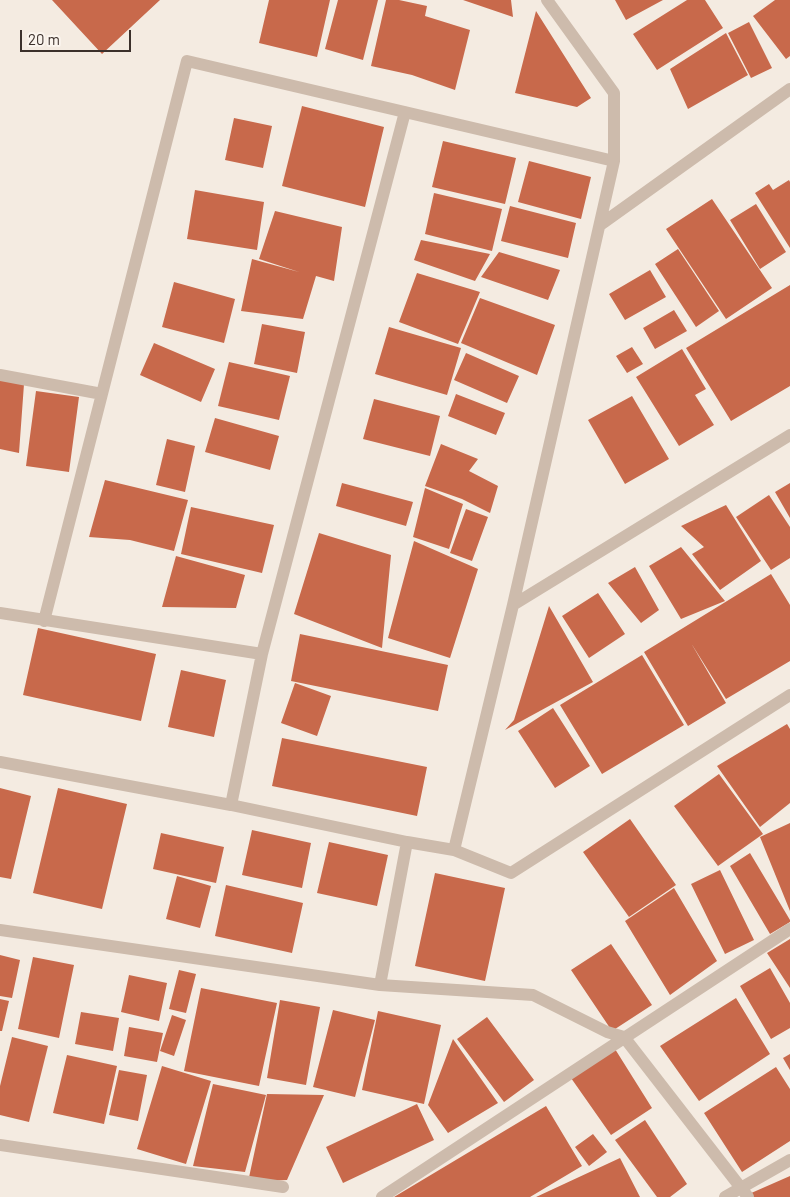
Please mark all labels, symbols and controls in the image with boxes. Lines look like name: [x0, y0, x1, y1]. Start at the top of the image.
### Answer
scale bar: [22, 20, 134, 52]
text: 20 m: [28, 30, 60, 48]

